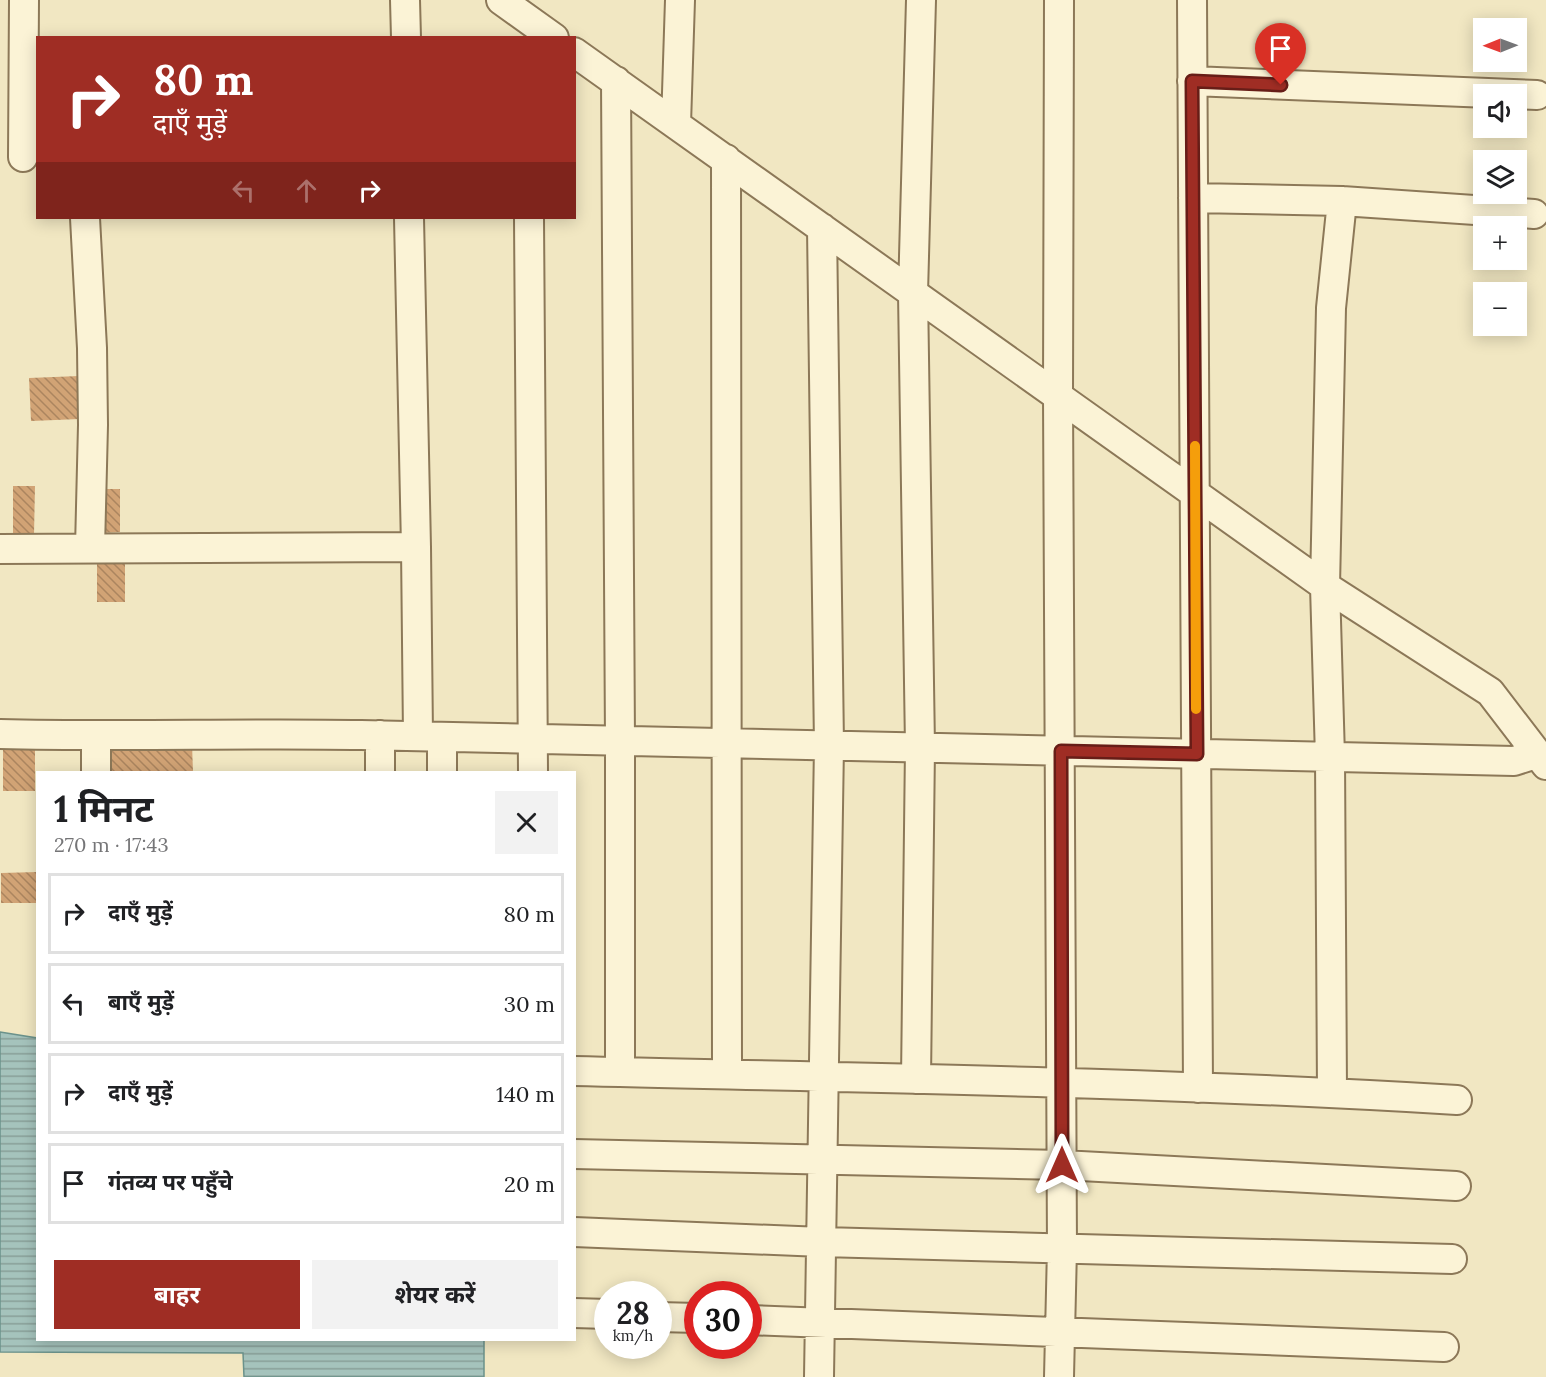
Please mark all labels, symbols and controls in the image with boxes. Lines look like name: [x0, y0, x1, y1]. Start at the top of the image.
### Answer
north arrow: [1473, 18, 1527, 72]
map controls: [1473, 18, 1527, 336]
pin: [1255, 23, 1306, 85]
icon: arrive: [1264, 32, 1297, 65]
text: 80 m: [153, 53, 253, 107]
icon: right: [54, 60, 132, 138]
button: sound: [1473, 84, 1527, 138]
text: दाएँ मुड़ें: [153, 106, 227, 140]
button: layers: [1473, 150, 1527, 204]
icon: left: [227, 174, 260, 207]
icon: ahead: [290, 174, 323, 207]
icon: right: [353, 174, 386, 207]
button: +: [1473, 216, 1527, 270]
button: −: [1473, 282, 1527, 336]
text: 1 मिनट: [54, 786, 154, 832]
button: close: [495, 791, 558, 854]
text: 270 m · 17:43: [54, 832, 169, 857]
icon: right: [57, 897, 90, 930]
text: दाएँ मुड़ें: [108, 898, 173, 926]
text: 80 m: [504, 900, 555, 928]
icon: left: [57, 987, 90, 1020]
text: बाएँ मुड़ें: [108, 988, 174, 1016]
text: 30 m: [504, 990, 555, 1018]
icon: right: [57, 1077, 90, 1110]
text: दाएँ मुड़ें: [108, 1078, 173, 1106]
text: 140 m: [496, 1080, 555, 1108]
position arrow: [1030, 1133, 1094, 1197]
icon: arrive: [57, 1167, 90, 1200]
text: गंतव्य पर पहुँचे: [108, 1168, 233, 1196]
text: 20 m: [504, 1170, 555, 1198]
button: बाहर: [54, 1260, 300, 1329]
button: शेयर करें: [312, 1260, 558, 1329]
speed limit sign: 30: [684, 1281, 762, 1359]
text: 28: [616, 1294, 650, 1332]
text: km/h: [613, 1326, 653, 1345]

